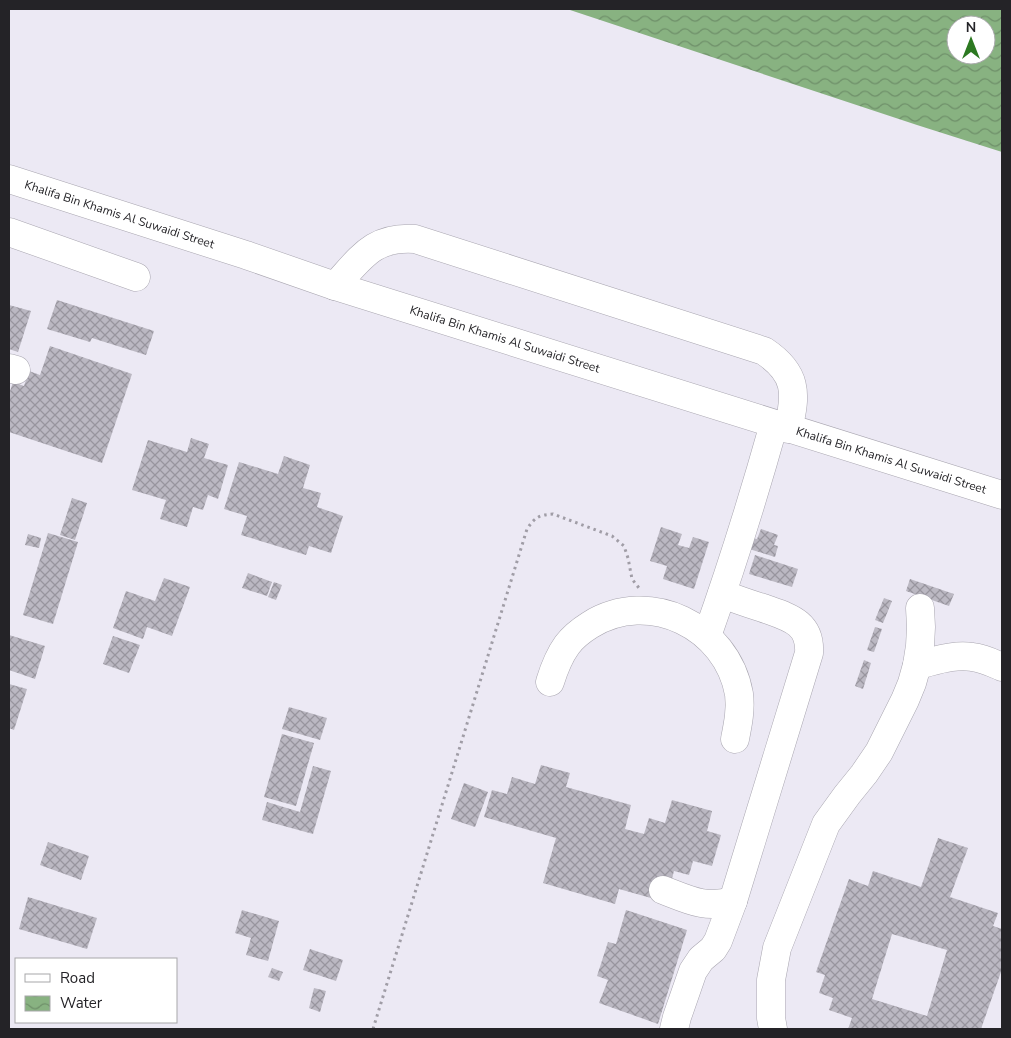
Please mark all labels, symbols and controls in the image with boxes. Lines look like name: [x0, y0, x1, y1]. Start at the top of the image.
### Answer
north arrow: [946, 15, 996, 65]
text: N: [966, 18, 976, 37]
street label: Khalifa Bin Khamis Al Suwaidi Street: [23, 177, 217, 253]
street label: Khalifa Bin Khamis Al Suwaidi Street: [408, 302, 603, 377]
street label: Khalifa Bin Khamis Al Suwaidi Street: [794, 423, 989, 498]
legend: [15, 958, 178, 1023]
text: Road: [60, 968, 95, 988]
text: Water: [60, 993, 103, 1013]

